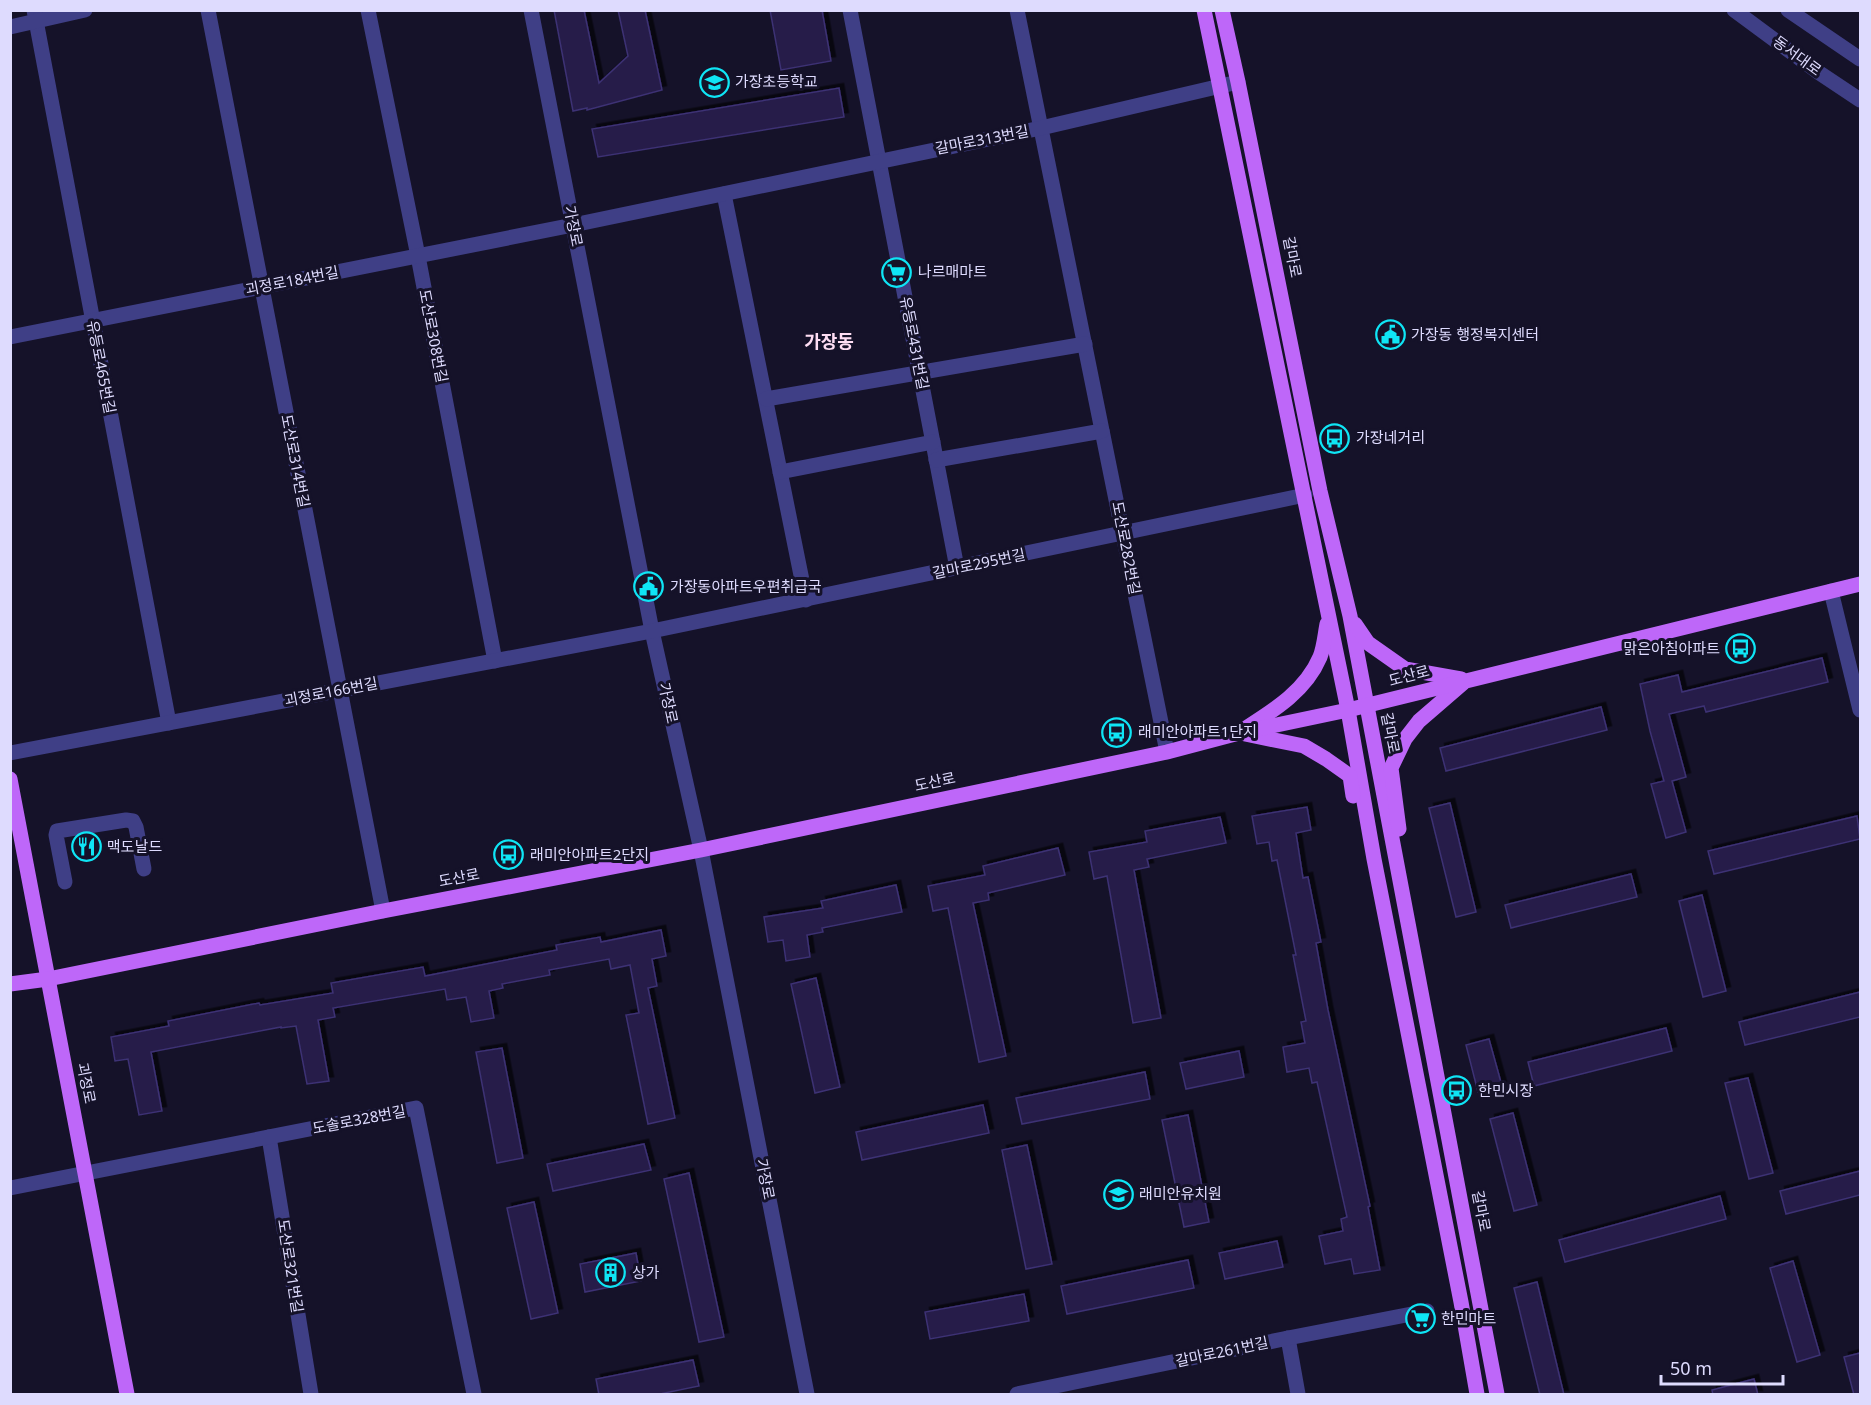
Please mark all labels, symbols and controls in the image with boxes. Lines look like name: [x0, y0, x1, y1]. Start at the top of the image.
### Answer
street label: 동서대로: [1769, 31, 1826, 80]
school or university icon: 가장초등학교: [698, 66, 730, 98]
place label: 가장초등학교: [735, 71, 818, 91]
street label: 갈마로313번길: [933, 120, 1030, 158]
street label: 가장로: [560, 204, 588, 248]
street label: 갈마로: [1279, 235, 1307, 279]
supermarket icon: 나르매마트: [881, 256, 913, 288]
street label: 괴정로184번길: [243, 261, 340, 299]
place label: 나르매마트: [918, 261, 987, 281]
street label: 도산로308번길: [415, 287, 453, 384]
street label: 유등로431번길: [896, 294, 934, 391]
street label: 유등로465번길: [83, 318, 121, 415]
public building icon: 가장동 행정복지센터: [1374, 319, 1406, 351]
place label: 가장동 행정복지센터: [1411, 324, 1539, 344]
district label: 가장동: [804, 329, 854, 353]
street label: 도산로314번길: [277, 412, 315, 509]
bus stop icon: 가장네거리: [1319, 422, 1351, 454]
place label: 가장네거리: [1356, 427, 1425, 447]
street label: 도산로282번길: [1108, 499, 1146, 596]
street label: 갈마로295번길: [930, 543, 1027, 583]
public building icon: 가장동아파트우편취급국: [633, 571, 665, 603]
place label: 가장동아파트우편취급국: [670, 576, 822, 596]
bus stop icon: 맑은아침아파트: [1725, 633, 1757, 665]
place label: 맑은아침아파트: [1623, 638, 1720, 658]
street label: 도산로: [1386, 660, 1431, 690]
street label: 괴정로166번길: [282, 672, 379, 710]
street label: 가장로: [655, 680, 683, 725]
street label: 갈마로: [1377, 711, 1405, 755]
bus stop icon: 래미안아파트1단지: [1101, 716, 1133, 748]
place label: 래미안아파트1단지: [1138, 721, 1257, 741]
street label: 도산로: [912, 767, 957, 795]
restaurant icon: 맥도날드: [70, 831, 102, 863]
place label: 맥도날드: [107, 836, 162, 856]
bus stop icon: 래미안아파트2단지: [493, 839, 525, 871]
place label: 래미안아파트2단지: [530, 844, 649, 864]
street label: 도산로: [437, 863, 481, 891]
street label: 괴정로: [73, 1061, 101, 1105]
bus stop icon: 한민시장: [1441, 1075, 1473, 1107]
place label: 한민시장: [1478, 1080, 1533, 1100]
street label: 도솔로328번길: [310, 1100, 407, 1138]
street label: 가장로: [752, 1157, 780, 1201]
school or university icon: 래미안유치원: [1102, 1178, 1134, 1210]
place label: 래미안유치원: [1139, 1183, 1222, 1203]
street label: 갈마로: [1468, 1189, 1496, 1233]
street label: 도산로321번길: [274, 1217, 308, 1314]
building icon: 상가: [595, 1257, 627, 1289]
place label: 상가: [632, 1262, 660, 1282]
supermarket icon: 한민마트: [1404, 1303, 1436, 1335]
place label: 한민마트: [1441, 1308, 1496, 1328]
street label: 갈마로261번길: [1173, 1331, 1270, 1371]
scale bar: [1661, 1348, 1782, 1386]
text: 50 m: [1670, 1356, 1712, 1380]

